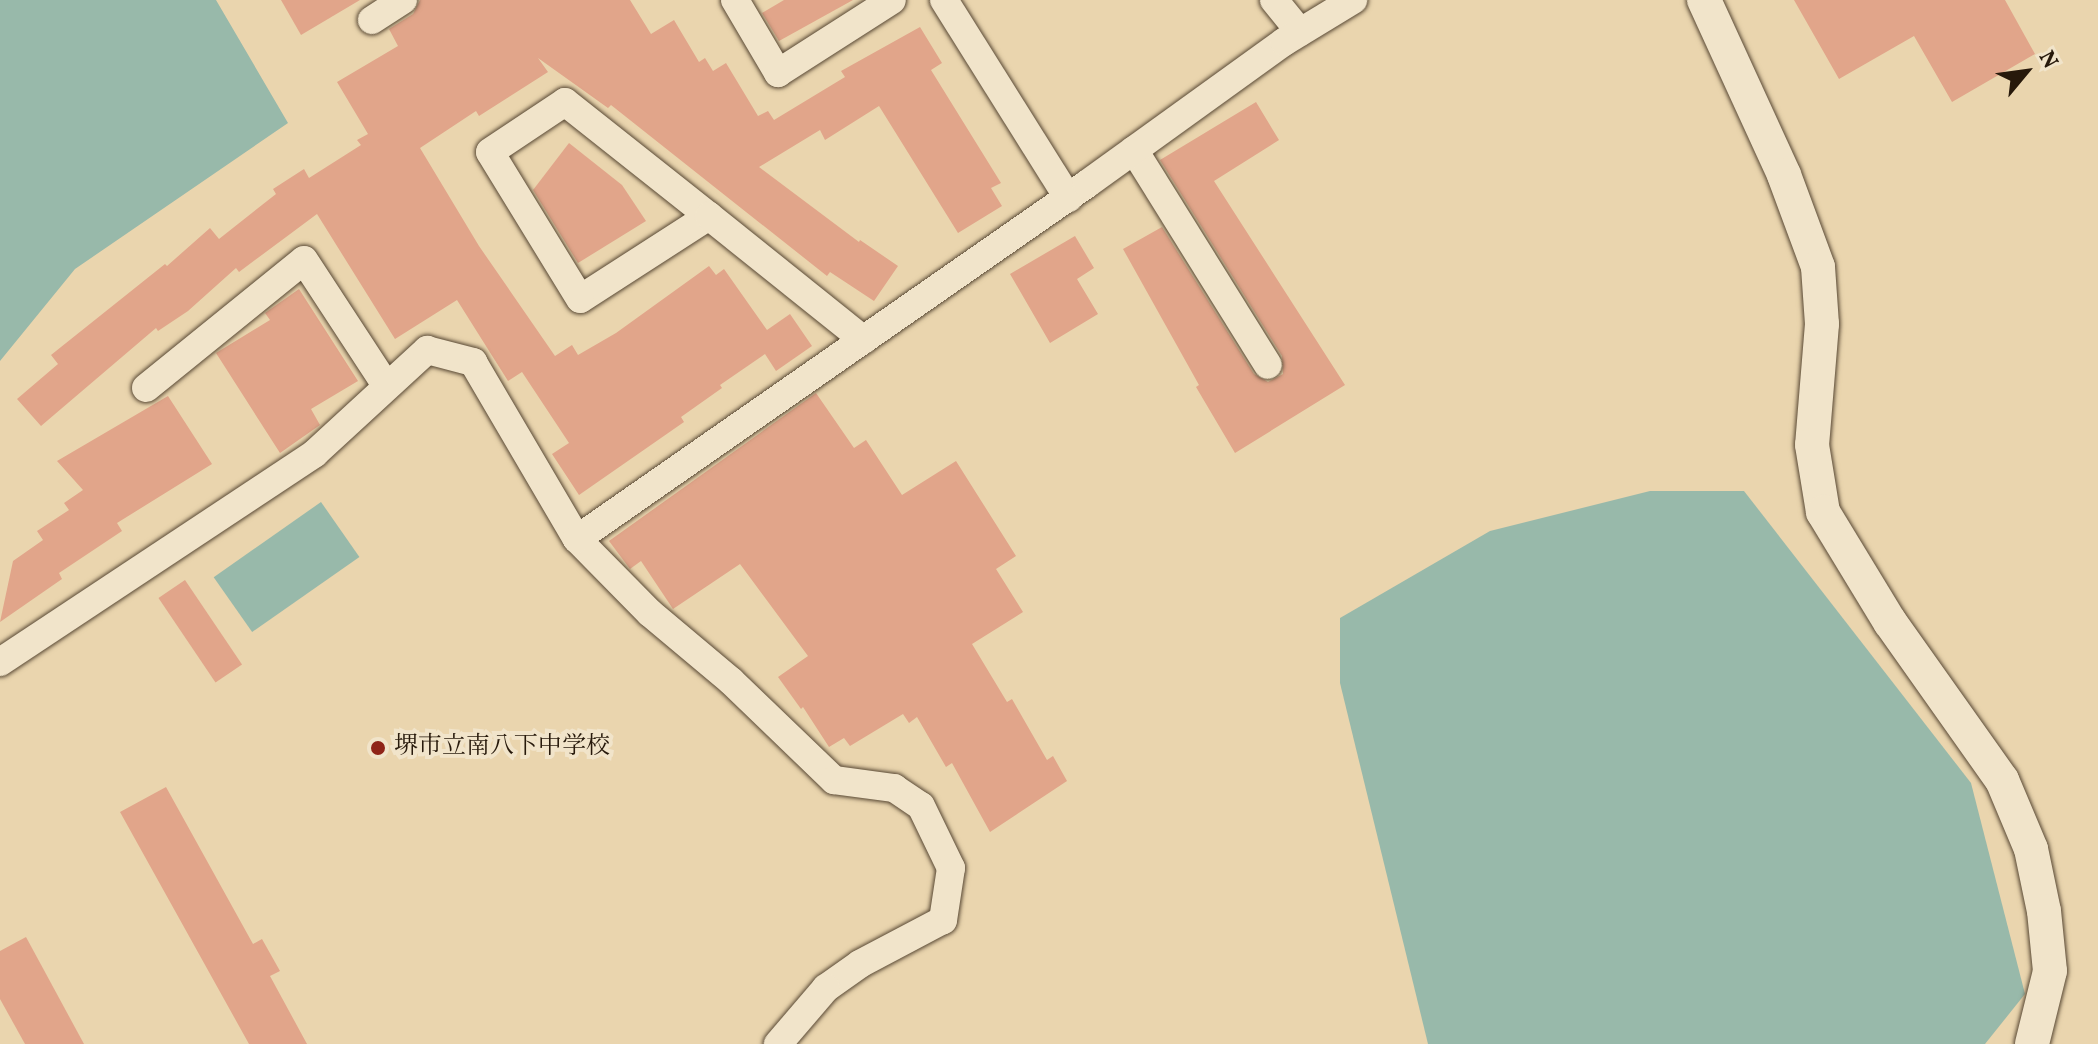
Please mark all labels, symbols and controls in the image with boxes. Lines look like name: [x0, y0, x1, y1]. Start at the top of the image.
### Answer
north arrow: [1986, 32, 2066, 112]
text: N: [2030, 46, 2065, 75]
place label: 堺市立南八下中学校: [394, 734, 610, 762]
marker: 堺市立南八下中学校: [369, 739, 387, 757]

